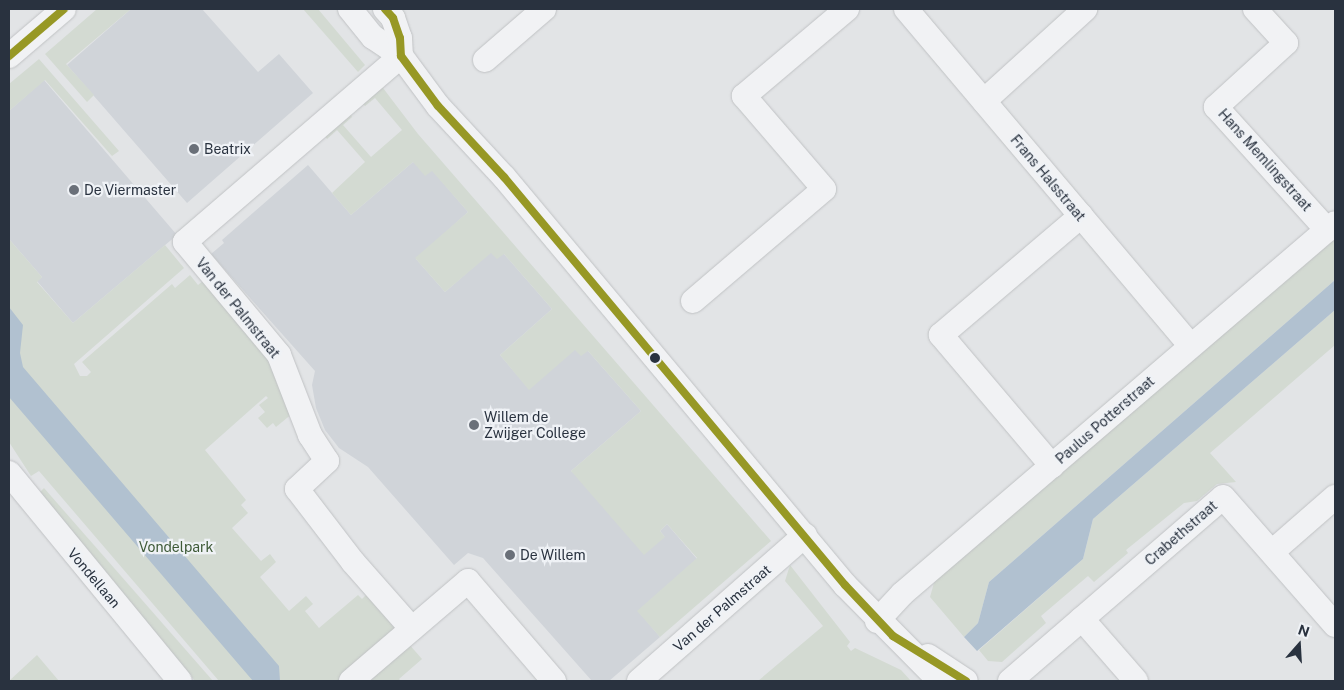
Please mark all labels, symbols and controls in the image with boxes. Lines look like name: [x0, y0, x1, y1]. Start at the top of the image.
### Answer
street label: Hans Memlingstraat: [1215, 105, 1315, 215]
street label: Frans Halsstraat: [1007, 131, 1089, 225]
place label: Beatrix: [204, 141, 251, 157]
marker: Beatrix: [188, 143, 200, 155]
place label: De Viermaster: [84, 182, 177, 198]
marker: De Viermaster: [68, 184, 80, 196]
street label: Van der Palmstraat: [192, 254, 284, 362]
unlabelled marker: [650, 353, 660, 363]
street label: Paulus Potterstraat: [1052, 373, 1158, 467]
place label: Willem de Zwijger College: [484, 409, 586, 442]
marker: Willem de Zwijger College: [468, 419, 480, 431]
street label: Crabethstraat: [1141, 497, 1221, 569]
park label: Vondelpark: [139, 539, 213, 555]
street label: Vondellaan: [64, 545, 124, 611]
place label: De Willem: [520, 547, 586, 563]
marker: De Willem: [504, 549, 516, 561]
street label: Van der Palmstraat: [670, 561, 774, 655]
north arrow: [1274, 620, 1324, 670]
text: N: [1296, 621, 1312, 640]

